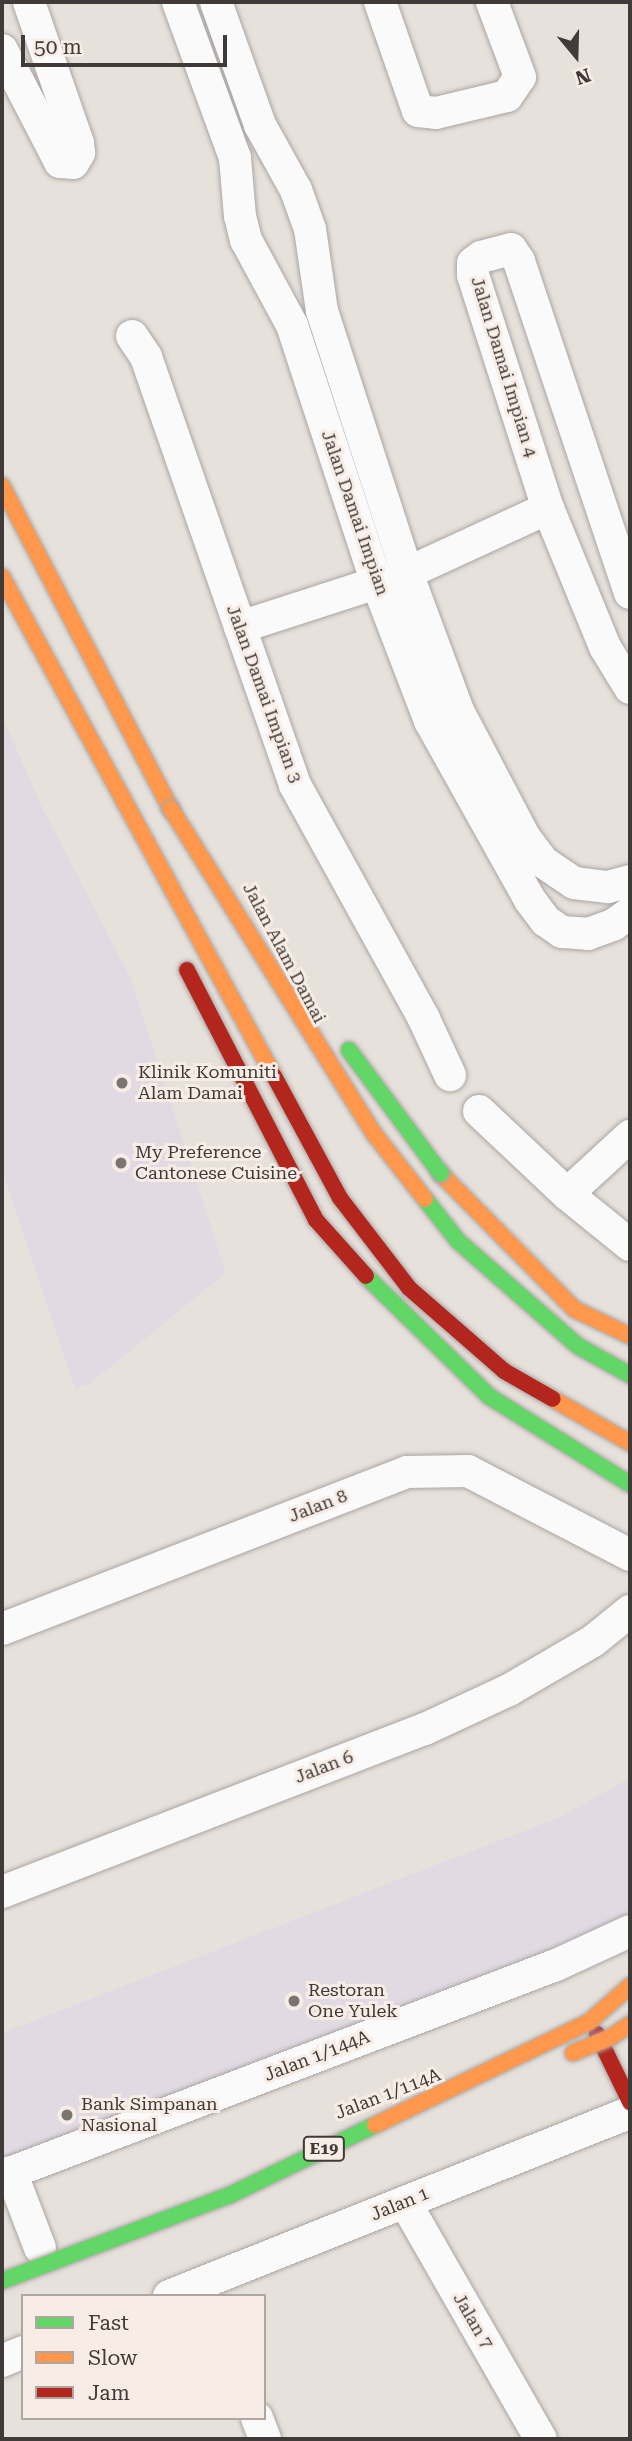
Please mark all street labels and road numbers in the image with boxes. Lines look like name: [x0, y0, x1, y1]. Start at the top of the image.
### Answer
street label: Jalan Damai Impian 4: [466, 274, 542, 460]
street label: Jalan Damai Impian: [317, 428, 393, 598]
street label: Jalan Damai Impian 3: [222, 602, 306, 786]
street label: Jalan Alam Damai: [238, 879, 330, 1027]
street label: Jalan 8: [286, 1485, 350, 1527]
street label: Jalan 6: [292, 1746, 356, 1788]
street label: Jalan 1/144A: [261, 2026, 373, 2086]
street label: Jalan 1/114A: [332, 2064, 444, 2124]
road number: E19: [301, 2136, 347, 2162]
street label: Jalan 1: [368, 2183, 432, 2225]
street label: Jalan 7: [448, 2289, 498, 2353]

